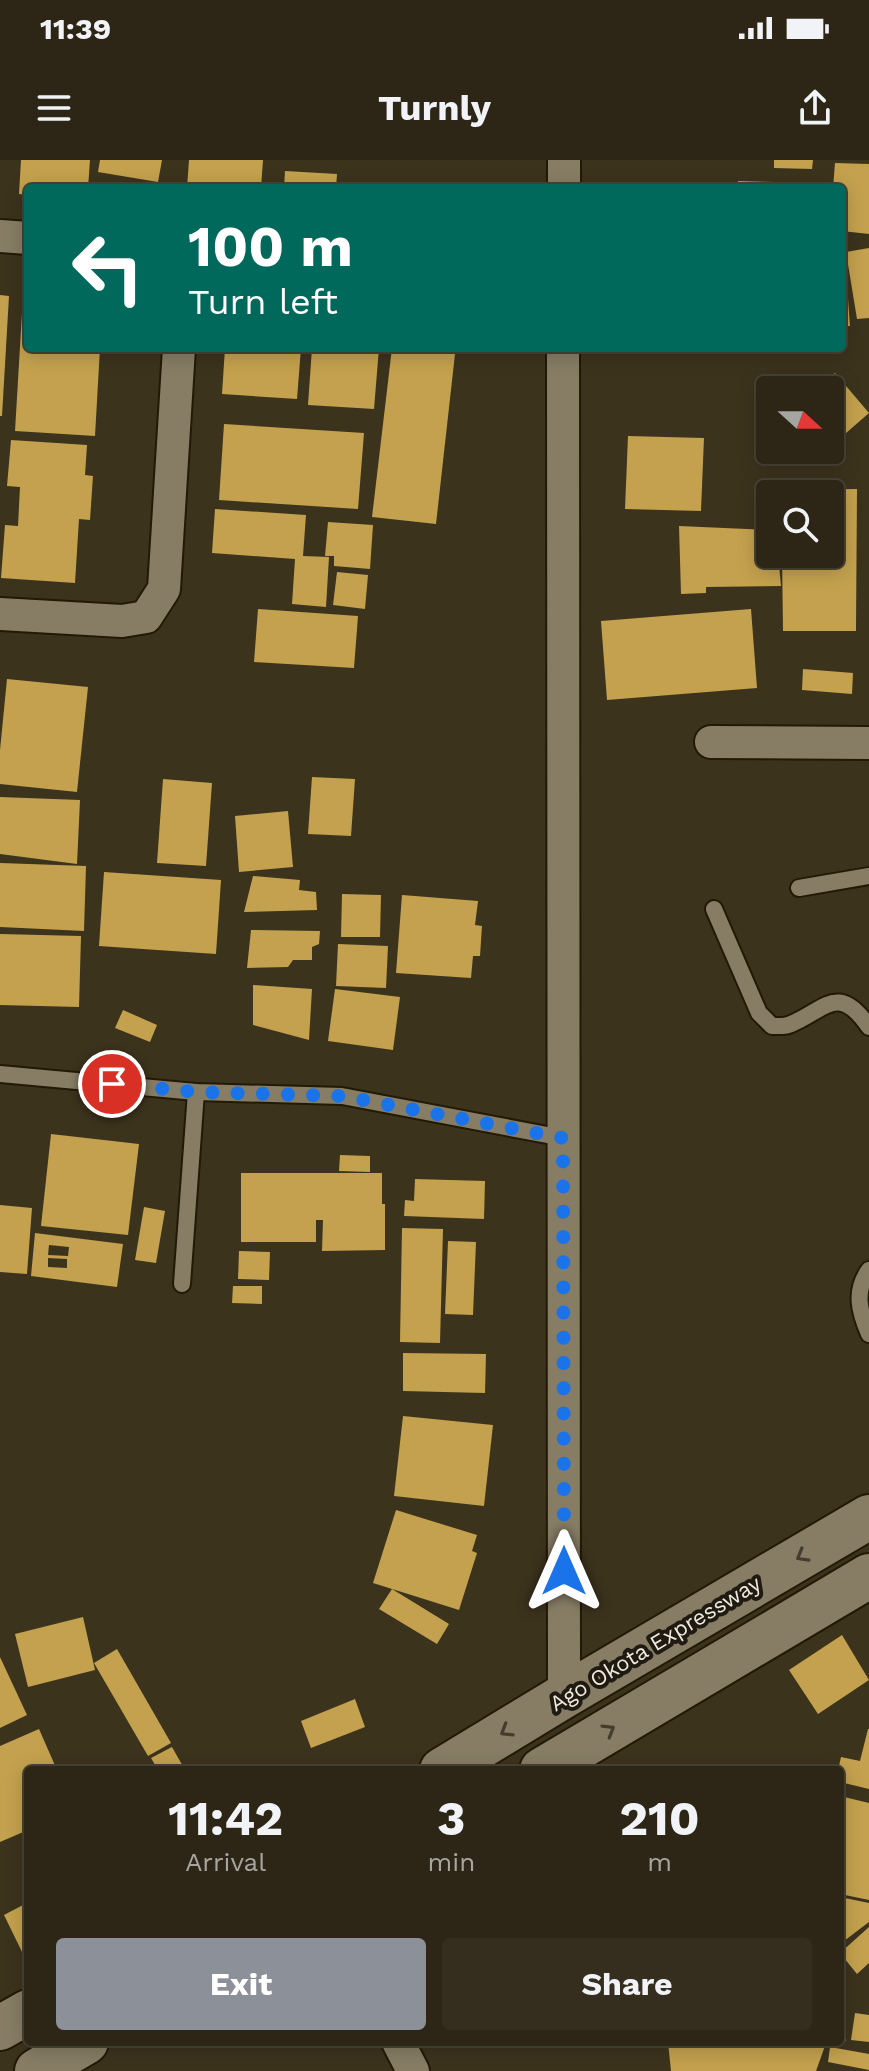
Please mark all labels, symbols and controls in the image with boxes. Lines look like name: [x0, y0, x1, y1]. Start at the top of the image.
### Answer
text: 11:39: [40, 11, 111, 46]
icon: menu: [32, 86, 76, 130]
icon: share: [793, 86, 837, 130]
text: Turnly: [378, 87, 491, 129]
text: 100 m: [188, 214, 353, 280]
icon: left: [56, 216, 160, 320]
text: Turn left: [188, 281, 338, 323]
north arrow: [756, 376, 844, 464]
map controls: [756, 376, 844, 568]
button: search: [756, 480, 844, 568]
pin: [78, 1050, 146, 1118]
icon: arrive: [90, 1062, 134, 1106]
position arrow: [522, 1529, 606, 1613]
one-way arrow: [796, 1546, 811, 1562]
street label: Ago Okota Expressway: [545, 1570, 766, 1716]
one-way arrow: [500, 1722, 515, 1737]
one-way arrow: [600, 1724, 615, 1740]
text: 11:42: [168, 1790, 283, 1847]
text: 3: [437, 1790, 466, 1847]
text: 210: [620, 1790, 700, 1847]
text: Arrival: [185, 1847, 266, 1877]
text: min: [427, 1847, 475, 1877]
text: m: [647, 1847, 672, 1877]
button: Exit: [56, 1938, 426, 2030]
button: Share: [442, 1938, 812, 2030]

